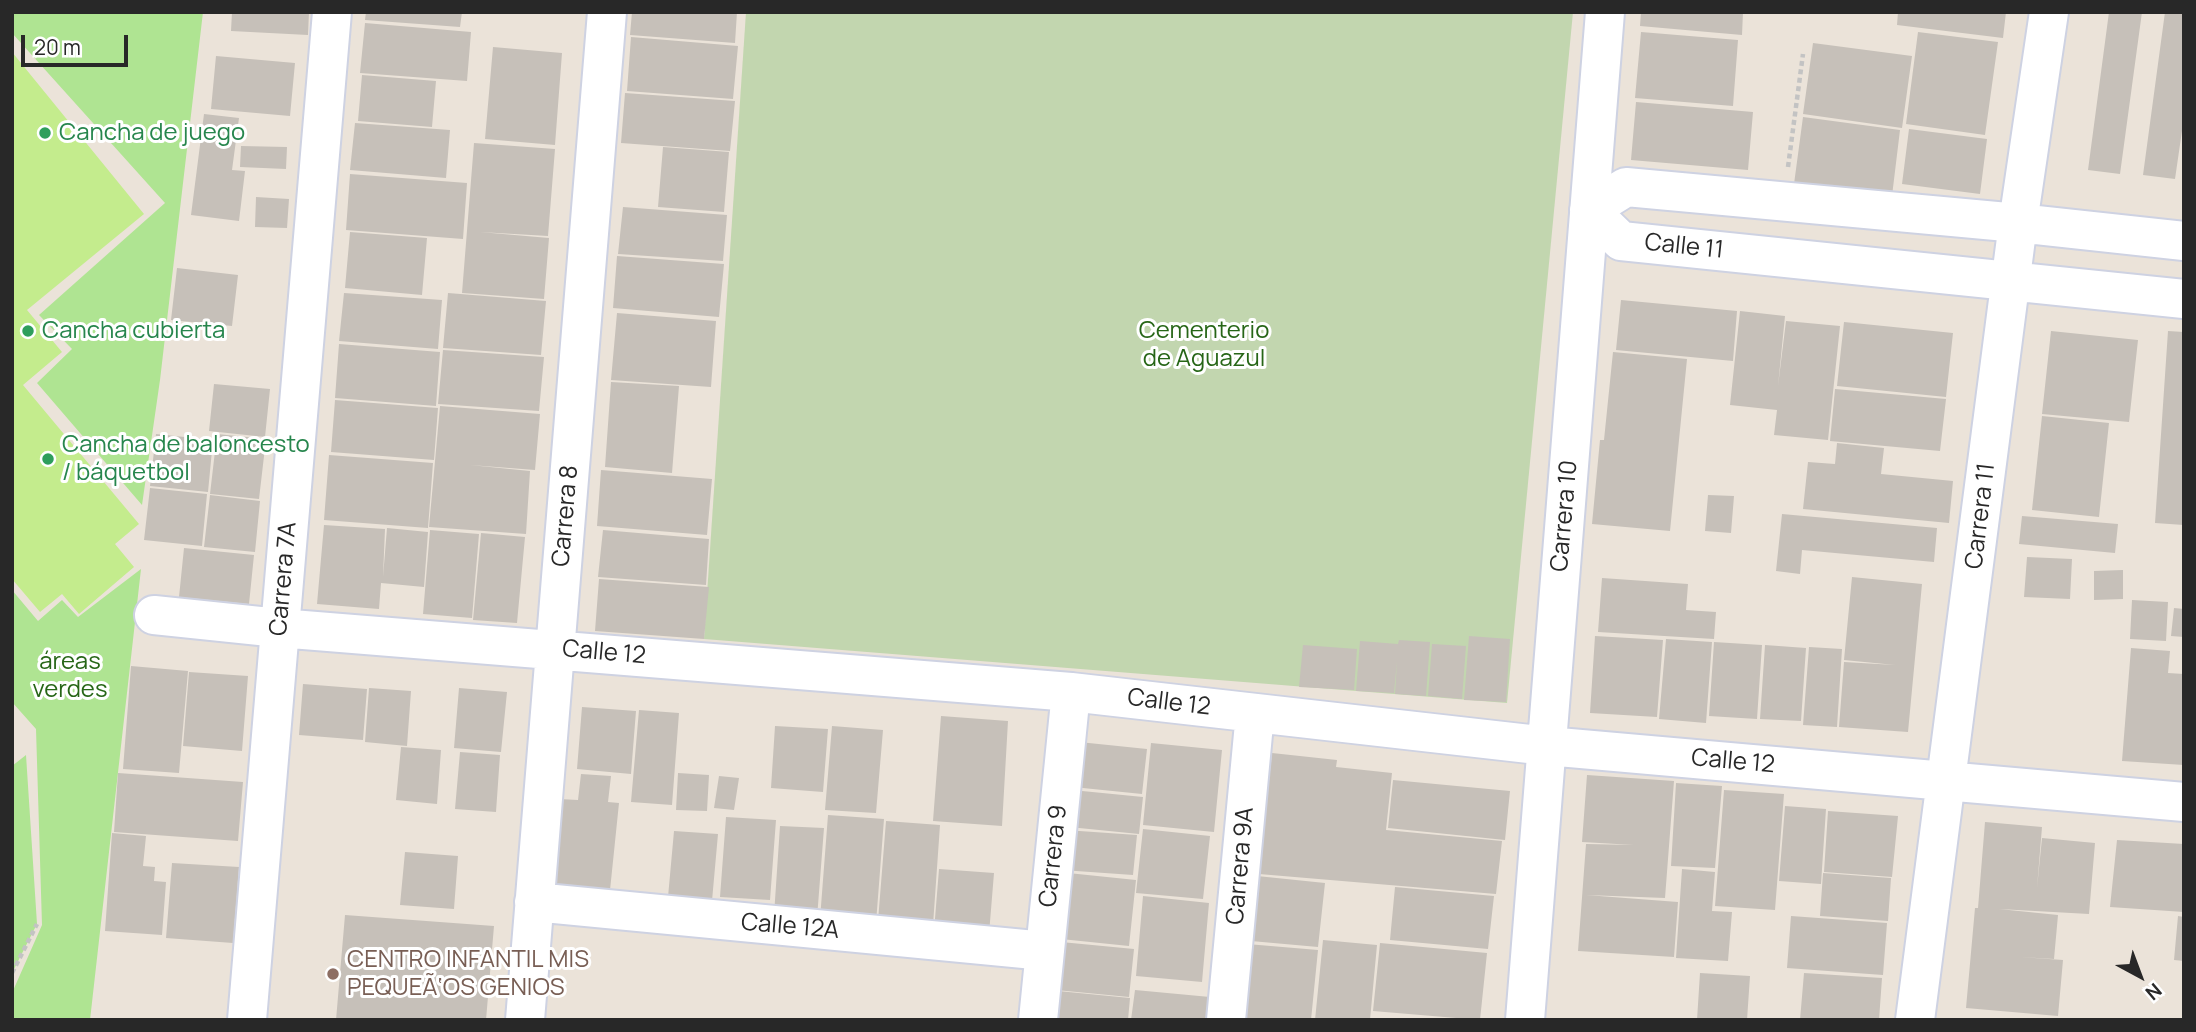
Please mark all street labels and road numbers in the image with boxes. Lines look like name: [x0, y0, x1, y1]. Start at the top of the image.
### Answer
street label: Calle 11: [1643, 229, 1725, 265]
street label: Carrera 10: [1546, 459, 1584, 573]
street label: Carrera 11: [1960, 461, 2002, 571]
street label: Carrera 8: [547, 464, 585, 568]
street label: Carrera 7A: [265, 521, 303, 637]
street label: Calle 12: [561, 635, 647, 671]
street label: Calle 12: [1126, 684, 1212, 722]
street label: Calle 12: [1690, 744, 1776, 780]
street label: Carrera 9: [1034, 803, 1074, 909]
street label: Carrera 9A: [1222, 806, 1260, 926]
street label: Calle 12A: [740, 908, 840, 946]

